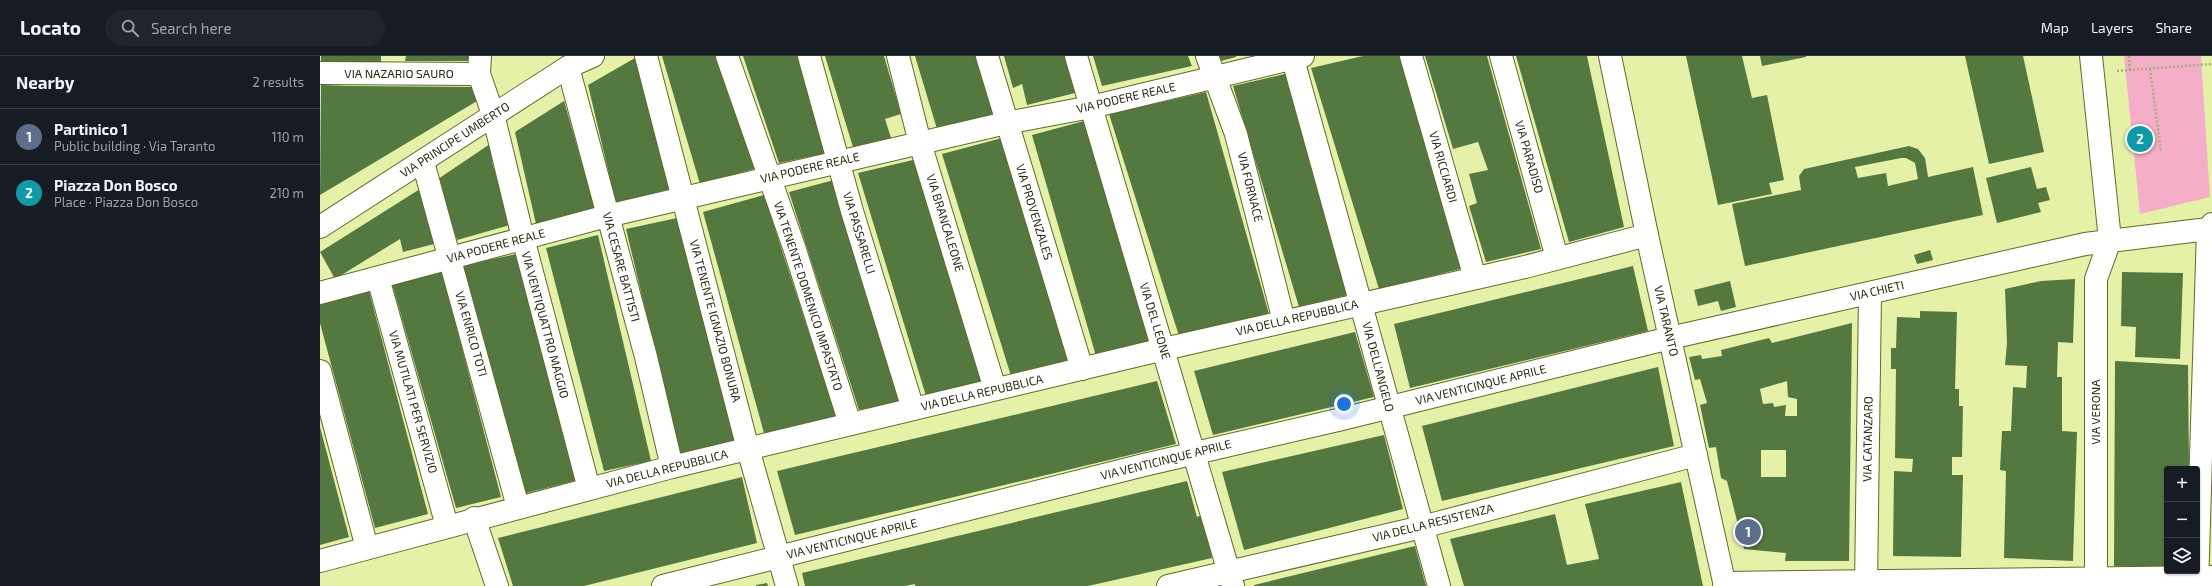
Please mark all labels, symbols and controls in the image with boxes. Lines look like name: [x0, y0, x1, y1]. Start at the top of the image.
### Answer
search box: [105, 10, 385, 46]
text: Locato: [20, 16, 81, 39]
icon: search: [119, 17, 141, 39]
text: Search here: [151, 19, 231, 37]
text: Map: [2041, 19, 2069, 36]
text: Layers: [2091, 19, 2133, 36]
text: Share: [2155, 19, 2192, 36]
street label: VIA NAZARIO SAURO: [344, 66, 454, 80]
text: Nearby: [16, 72, 74, 92]
text: 2 results: [252, 74, 304, 90]
street label: VIA PODERE REALE: [1075, 79, 1177, 115]
street label: VIA PRINCIPE UMBERTO: [397, 99, 512, 180]
street label: VIA PARADISO: [1513, 119, 1547, 195]
text: Partinico 1: [54, 120, 128, 138]
pin: 2: [2127, 124, 2153, 154]
text: 1: [26, 129, 32, 145]
text: 110 m: [272, 129, 304, 145]
street label: VIA RICCIARDI: [1427, 129, 1461, 204]
text: Public building · Via Taranto: [54, 138, 215, 154]
street label: VIA PODERE REALE: [759, 149, 861, 185]
street label: VIA FORNACE: [1236, 150, 1266, 223]
street label: VIA PROVENZALES: [1014, 162, 1056, 261]
street label: VIA BRANCALEONE: [924, 172, 968, 274]
text: Piazza Don Bosco: [54, 176, 178, 194]
text: 2: [25, 185, 33, 201]
text: 210 m: [269, 185, 304, 201]
street label: VIA PASSARELLI: [841, 190, 879, 275]
text: Place · Piazza Don Bosco: [54, 194, 198, 210]
street label: VIA TENENTE DOMENICO IMPASTATO: [772, 199, 846, 392]
street label: VIA CESARE BATTISTI: [601, 210, 643, 323]
street label: VIA PODERE REALE: [445, 225, 547, 265]
street label: VIA TENENTE IGNAZIO BONURA: [687, 238, 745, 404]
street label: VIA VENTIQUATTRO MAGGIO: [519, 250, 572, 400]
street label: VIA CHIETI: [1848, 277, 1905, 303]
street label: VIA DEL LEONE: [1138, 281, 1174, 361]
street label: VIA TARANTO: [1652, 284, 1682, 357]
street label: VIA ENRICO TOTI: [453, 290, 491, 378]
street label: VIA DELLA REPUBBLICA: [1234, 296, 1360, 338]
street label: VIA DELL'ANGELO: [1360, 320, 1398, 413]
street label: VIA MUTILATI PER SERVIZIO: [387, 329, 441, 475]
street label: VIA VENTICINQUE APRILE: [1414, 361, 1548, 408]
street label: VIA DELLA REPUBBLICA: [919, 371, 1045, 413]
street label: VIA VERONA: [2088, 379, 2102, 445]
your location: [1334, 394, 1354, 414]
street label: VIA CATANZARO: [1859, 396, 1875, 482]
street label: VIA VENTICINQUE APRILE: [1099, 436, 1233, 483]
street label: VIA DELLA REPUBBLICA: [604, 446, 730, 490]
map controls: [2164, 466, 2200, 574]
button: +: [2164, 466, 2200, 502]
street label: VIA DELLA RESISTENZA: [1371, 500, 1495, 544]
button: −: [2164, 502, 2200, 538]
street label: VIA VENTICINQUE APRILE: [785, 515, 919, 562]
pin: 1: [1735, 517, 1761, 547]
button: layers: [2164, 538, 2200, 574]

